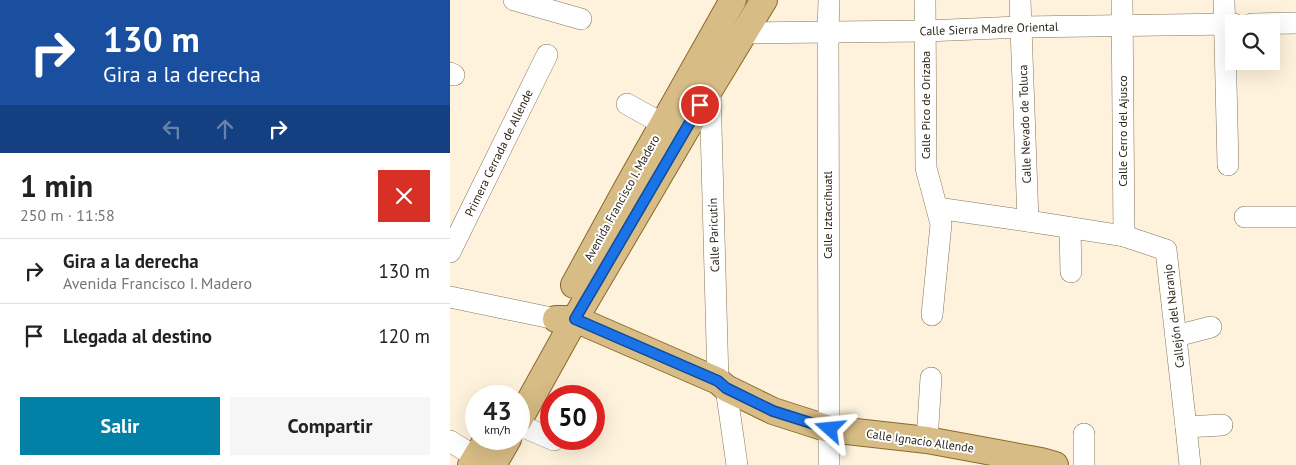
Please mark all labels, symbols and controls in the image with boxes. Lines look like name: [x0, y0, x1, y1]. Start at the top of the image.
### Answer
map controls: [1225, 15, 1280, 70]
button: search: [1225, 15, 1280, 70]
text: 130 m: [103, 16, 200, 62]
street label: Calle Sierra Madre Oriental: [919, 19, 1059, 38]
icon: right: [20, 20, 85, 85]
street label: Calle Pico de Orizaba: [918, 51, 933, 159]
text: Gira a la derecha: [103, 60, 261, 88]
street label: Calle Nevado de Toluca: [1015, 64, 1034, 184]
street label: Calle Cerro del Ajusco: [1115, 75, 1130, 187]
pin: [679, 84, 721, 126]
street label: Primera Cerrada de Allende: [461, 87, 536, 219]
icon: arrive: [686, 91, 714, 119]
icon: left: [158, 115, 186, 143]
icon: ahead: [211, 115, 239, 143]
icon: right: [264, 115, 292, 143]
street label: Avenida Francisco I. Madero: [581, 132, 663, 263]
text: 1 min: [20, 166, 93, 205]
button: close: [378, 170, 430, 222]
street label: Calle Iztaccíhuatl: [820, 170, 835, 259]
street label: Calle Paricutín: [705, 198, 722, 272]
text: 250 m · 11:58: [20, 205, 115, 225]
text: Gira a la derecha: [63, 249, 199, 273]
icon: right: [20, 257, 48, 285]
text: 130 m: [378, 259, 430, 283]
street label: Callejón del Naranjo: [1160, 263, 1187, 369]
text: Avenida Francisco I. Madero: [63, 273, 252, 293]
icon: arrive: [20, 322, 48, 350]
text: Llegada al destino: [63, 324, 212, 348]
text: 120 m: [378, 324, 430, 348]
speed limit sign: 50: [540, 385, 605, 450]
text: 43: [483, 395, 512, 427]
button: Salir: [20, 397, 220, 455]
button: Compartir: [230, 397, 430, 455]
position arrow: [803, 402, 855, 454]
text: km/h: [484, 422, 511, 437]
street label: Calle Ignacio Allende: [865, 426, 975, 455]

